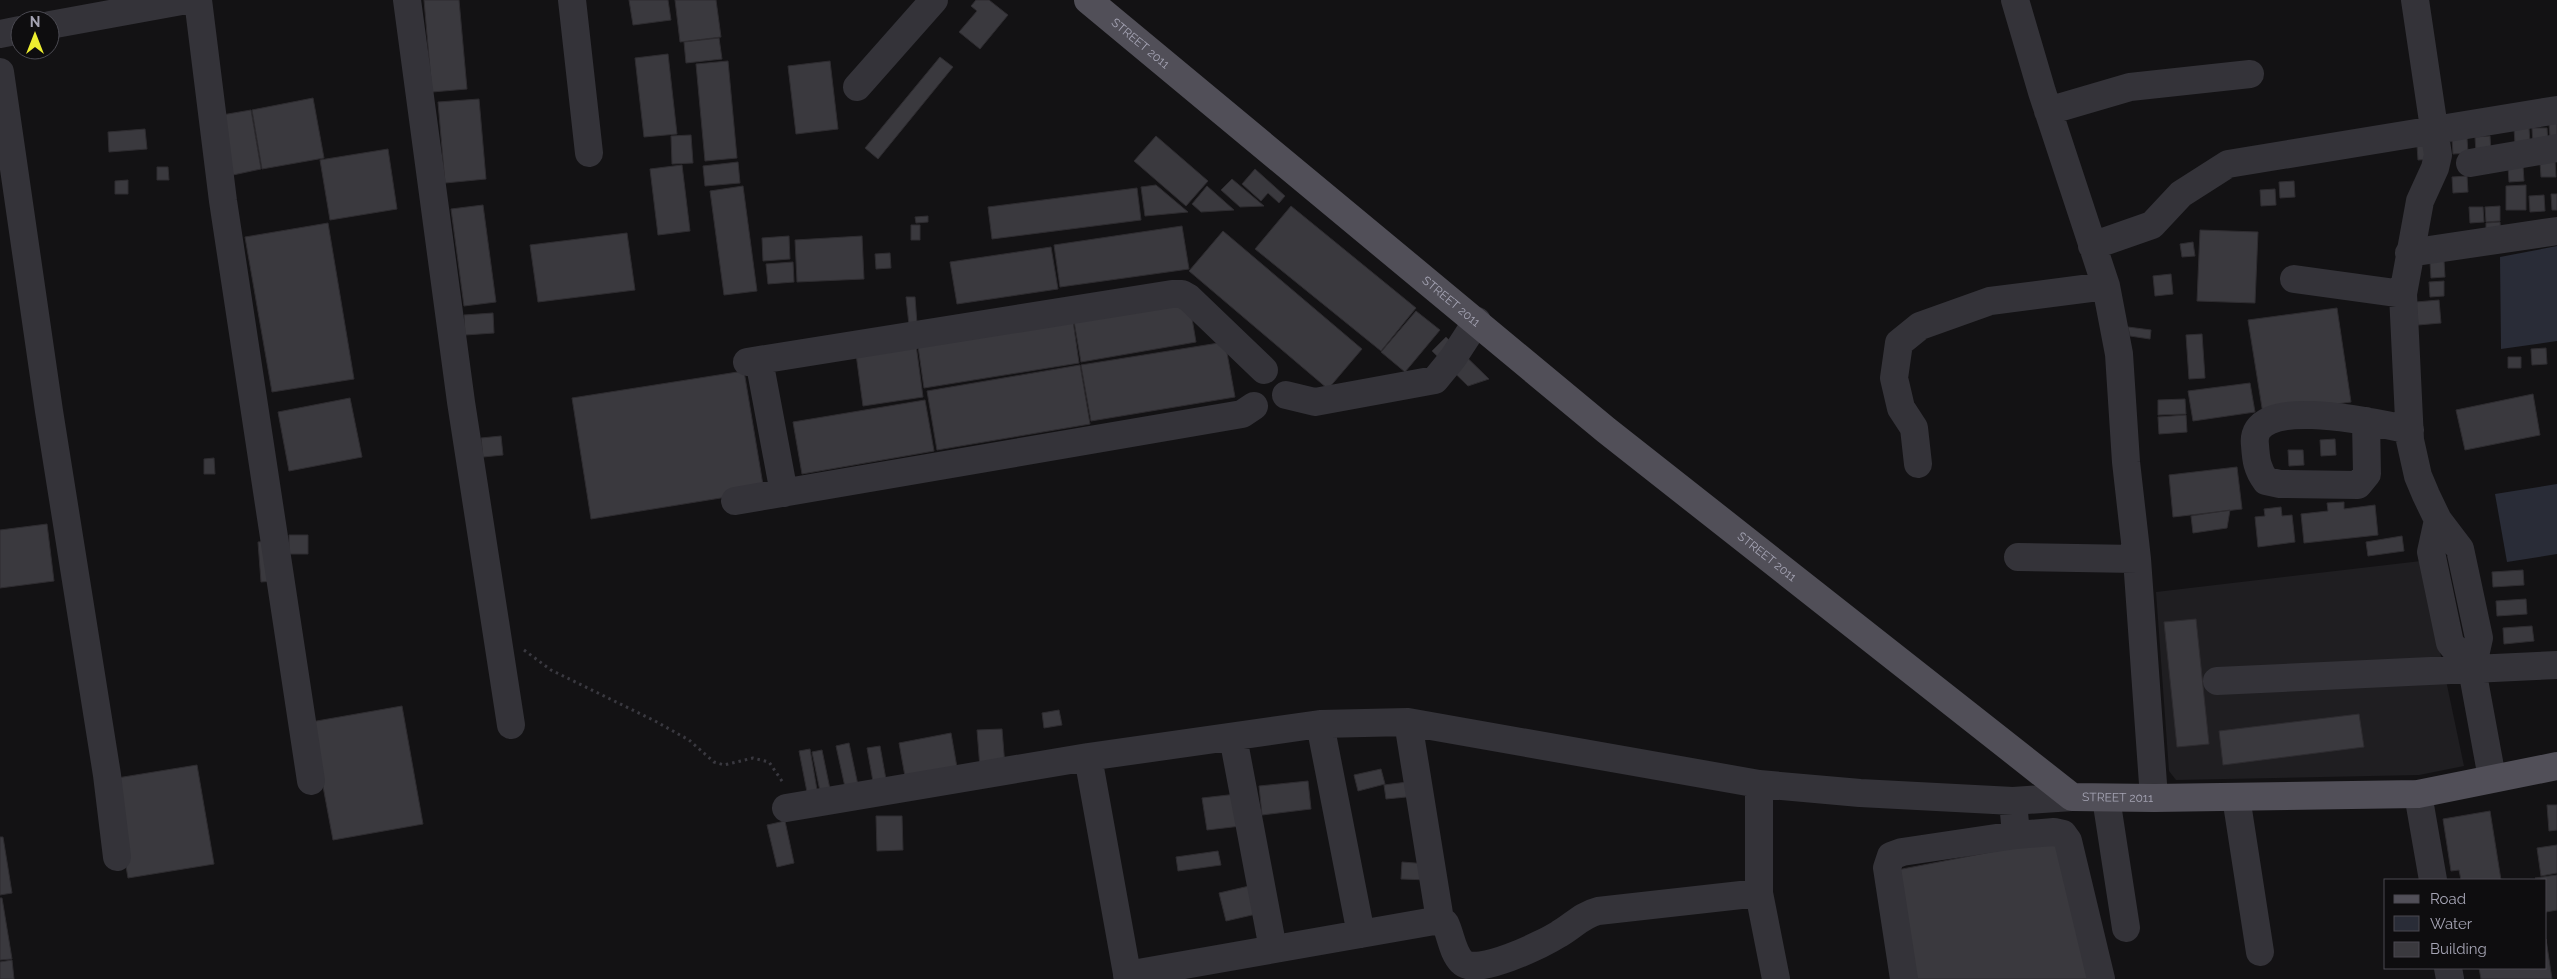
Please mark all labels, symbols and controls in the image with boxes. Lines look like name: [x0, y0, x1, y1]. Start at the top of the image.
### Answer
north arrow: [10, 10, 60, 60]
text: N: [30, 14, 40, 30]
street label: STREET 2011: [1109, 15, 1172, 71]
street label: STREET 2011: [1419, 273, 1483, 330]
street label: STREET 2011: [1735, 529, 1799, 584]
street label: STREET 2011: [2082, 790, 2153, 805]
legend: [2384, 879, 2547, 969]
text: Road: [2430, 890, 2466, 908]
text: Water: [2430, 915, 2473, 933]
text: Building: [2430, 940, 2487, 958]

